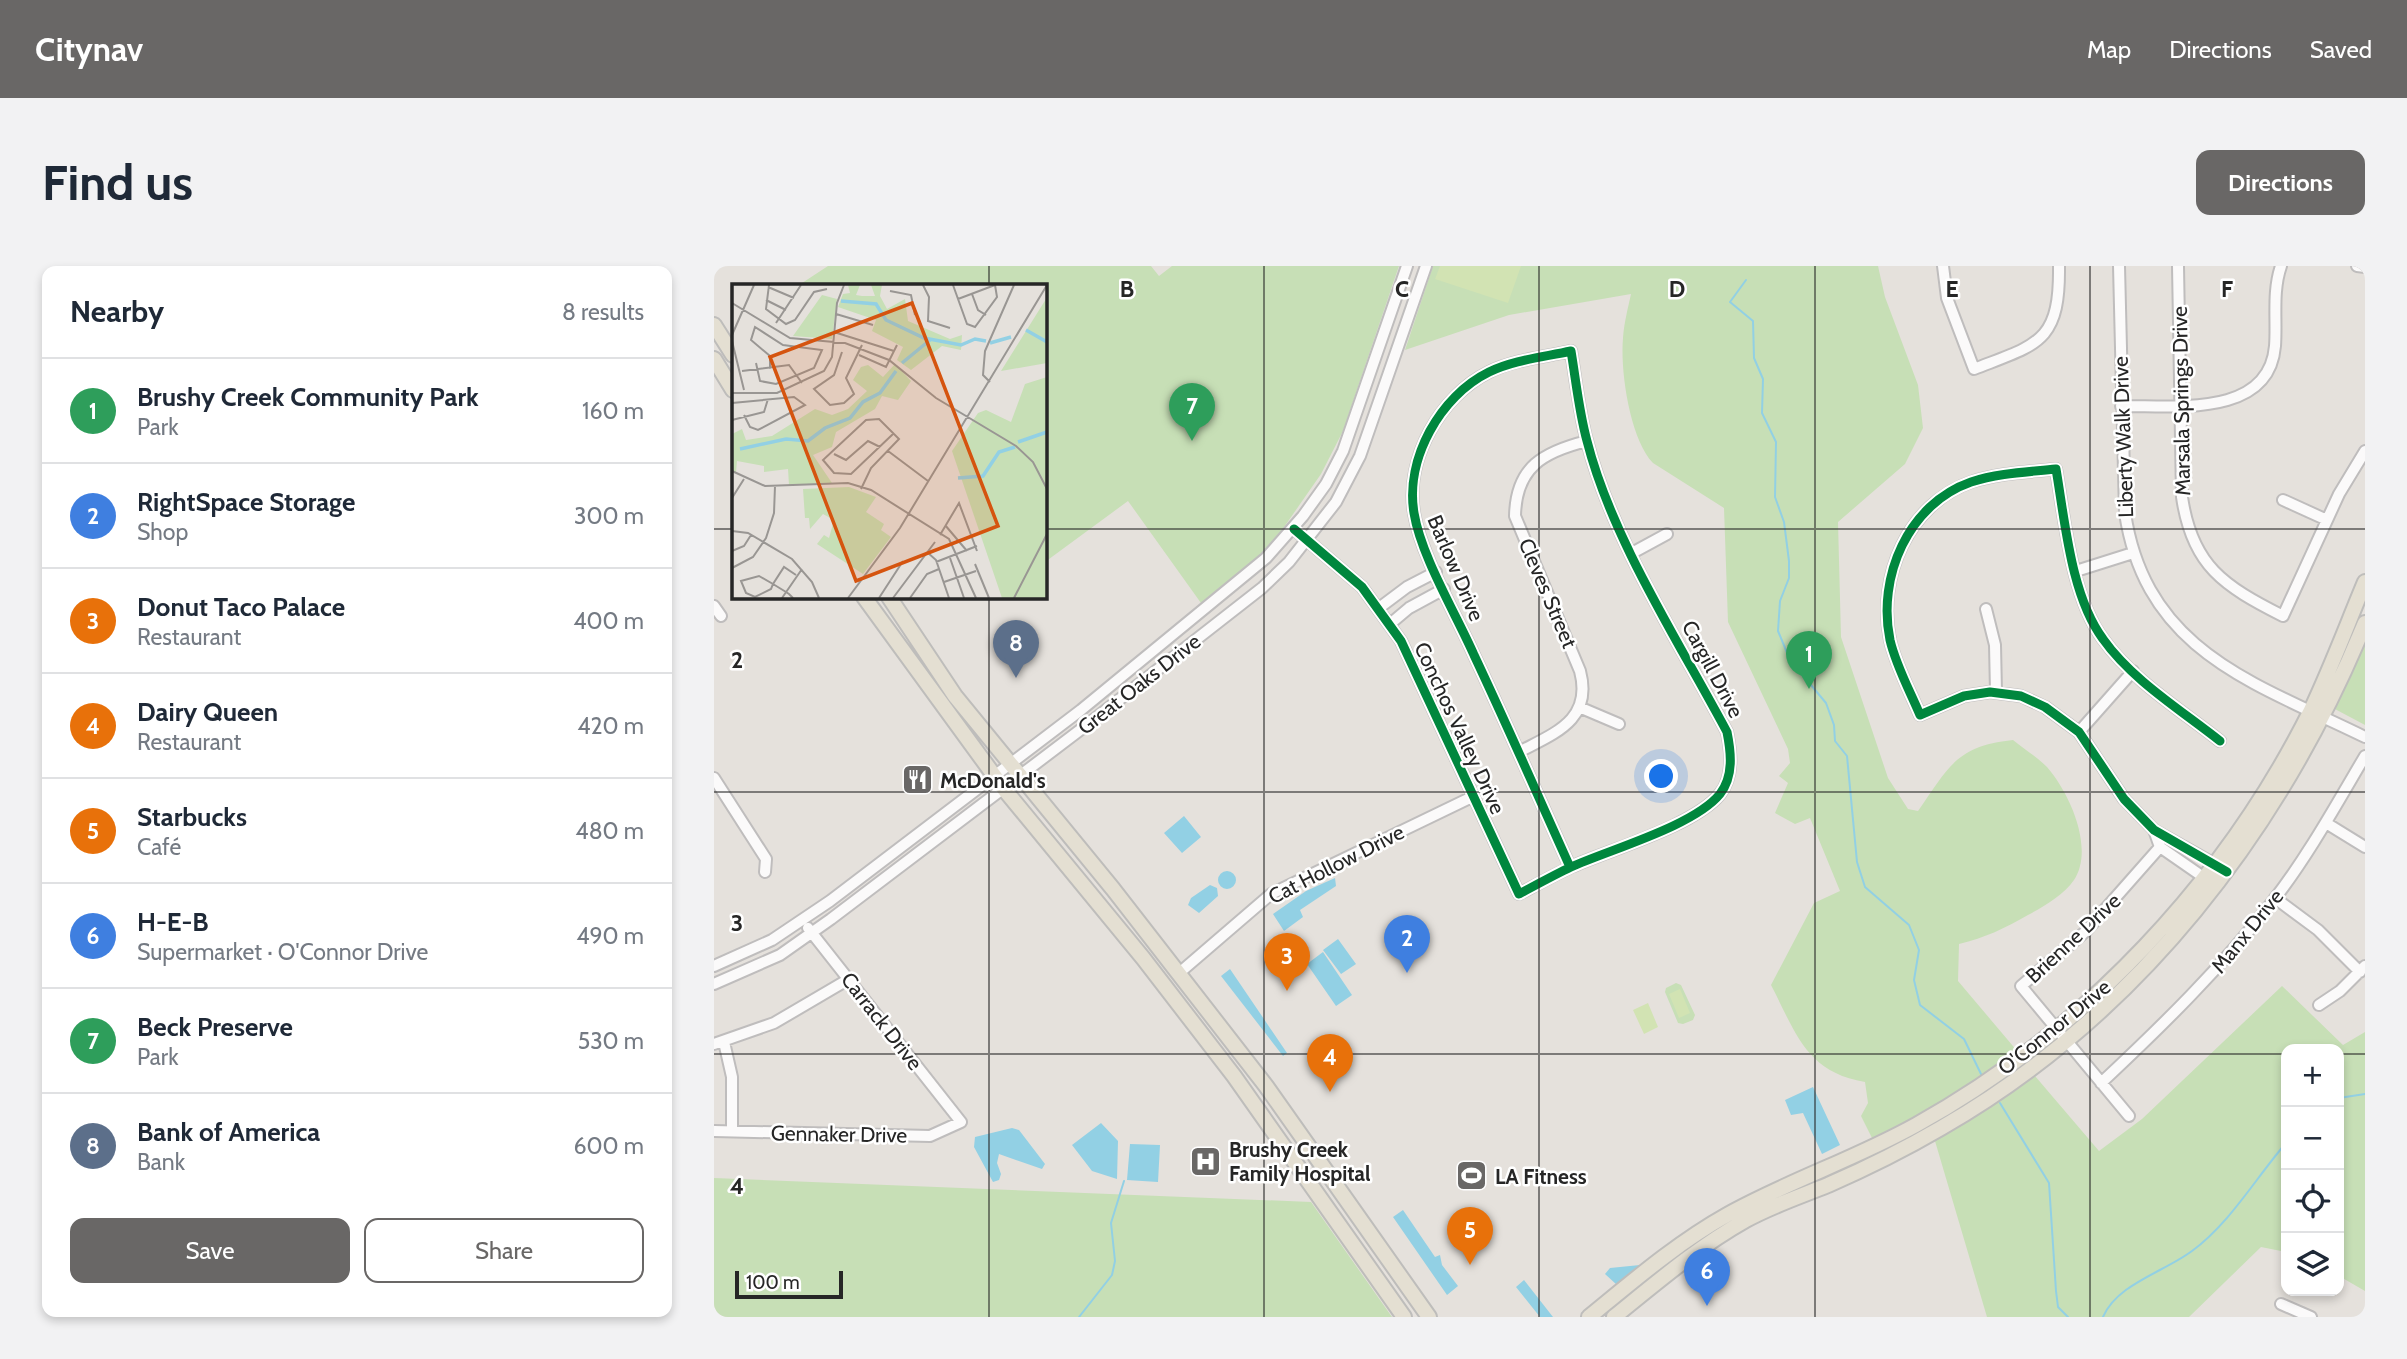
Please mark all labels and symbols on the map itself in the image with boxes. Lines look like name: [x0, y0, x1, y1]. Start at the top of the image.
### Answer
text: B: [1120, 275, 1134, 303]
text: C: [1395, 275, 1409, 303]
text: D: [1669, 275, 1685, 303]
text: E: [1945, 275, 1959, 303]
text: F: [2221, 275, 2233, 303]
inset map: [732, 284, 1046, 598]
street label: Marsala Springs Drive: [2167, 306, 2195, 496]
street label: Liberty Walk Drive: [2108, 356, 2138, 518]
pin: 7: [1169, 383, 1215, 441]
street label: Barlow Drive: [1422, 511, 1490, 625]
street label: Cleves Street: [1514, 534, 1582, 652]
street label: Cargill Drive: [1677, 616, 1749, 722]
pin: 8: [993, 620, 1039, 678]
street label: Great Oaks Drive: [1073, 628, 1206, 740]
pin: 1: [1786, 631, 1832, 689]
street label: Conchos Valley Drive: [1409, 638, 1511, 818]
text: 2: [731, 646, 743, 674]
your location: [1644, 759, 1678, 793]
restaurant icon: McDonald's: [900, 763, 934, 797]
place label: McDonald's: [940, 768, 1046, 793]
street label: Cat Hollow Drive: [1264, 819, 1408, 909]
street label: Manx Drive: [2206, 884, 2289, 978]
street label: Brienne Drive: [2020, 888, 2126, 988]
text: 3: [731, 909, 743, 937]
pin: 2: [1384, 915, 1430, 973]
pin: 3: [1264, 933, 1310, 991]
street label: Carrack Drive: [836, 967, 928, 1075]
street label: O'Connor Drive: [1993, 974, 2115, 1080]
pin: 4: [1307, 1034, 1353, 1092]
street label: Gennaker Drive: [771, 1120, 908, 1148]
place label: Brushy Creek Family Hospital: [1229, 1137, 1371, 1186]
hospital icon: Brushy Creek Family Hospital: [1189, 1144, 1223, 1178]
sports icon: LA Fitness: [1455, 1159, 1489, 1193]
place label: LA Fitness: [1495, 1164, 1587, 1189]
text: 4: [730, 1172, 744, 1200]
pin: 5: [1447, 1207, 1493, 1265]
pin: 6: [1684, 1248, 1730, 1306]
scale bar: [735, 1268, 844, 1300]

